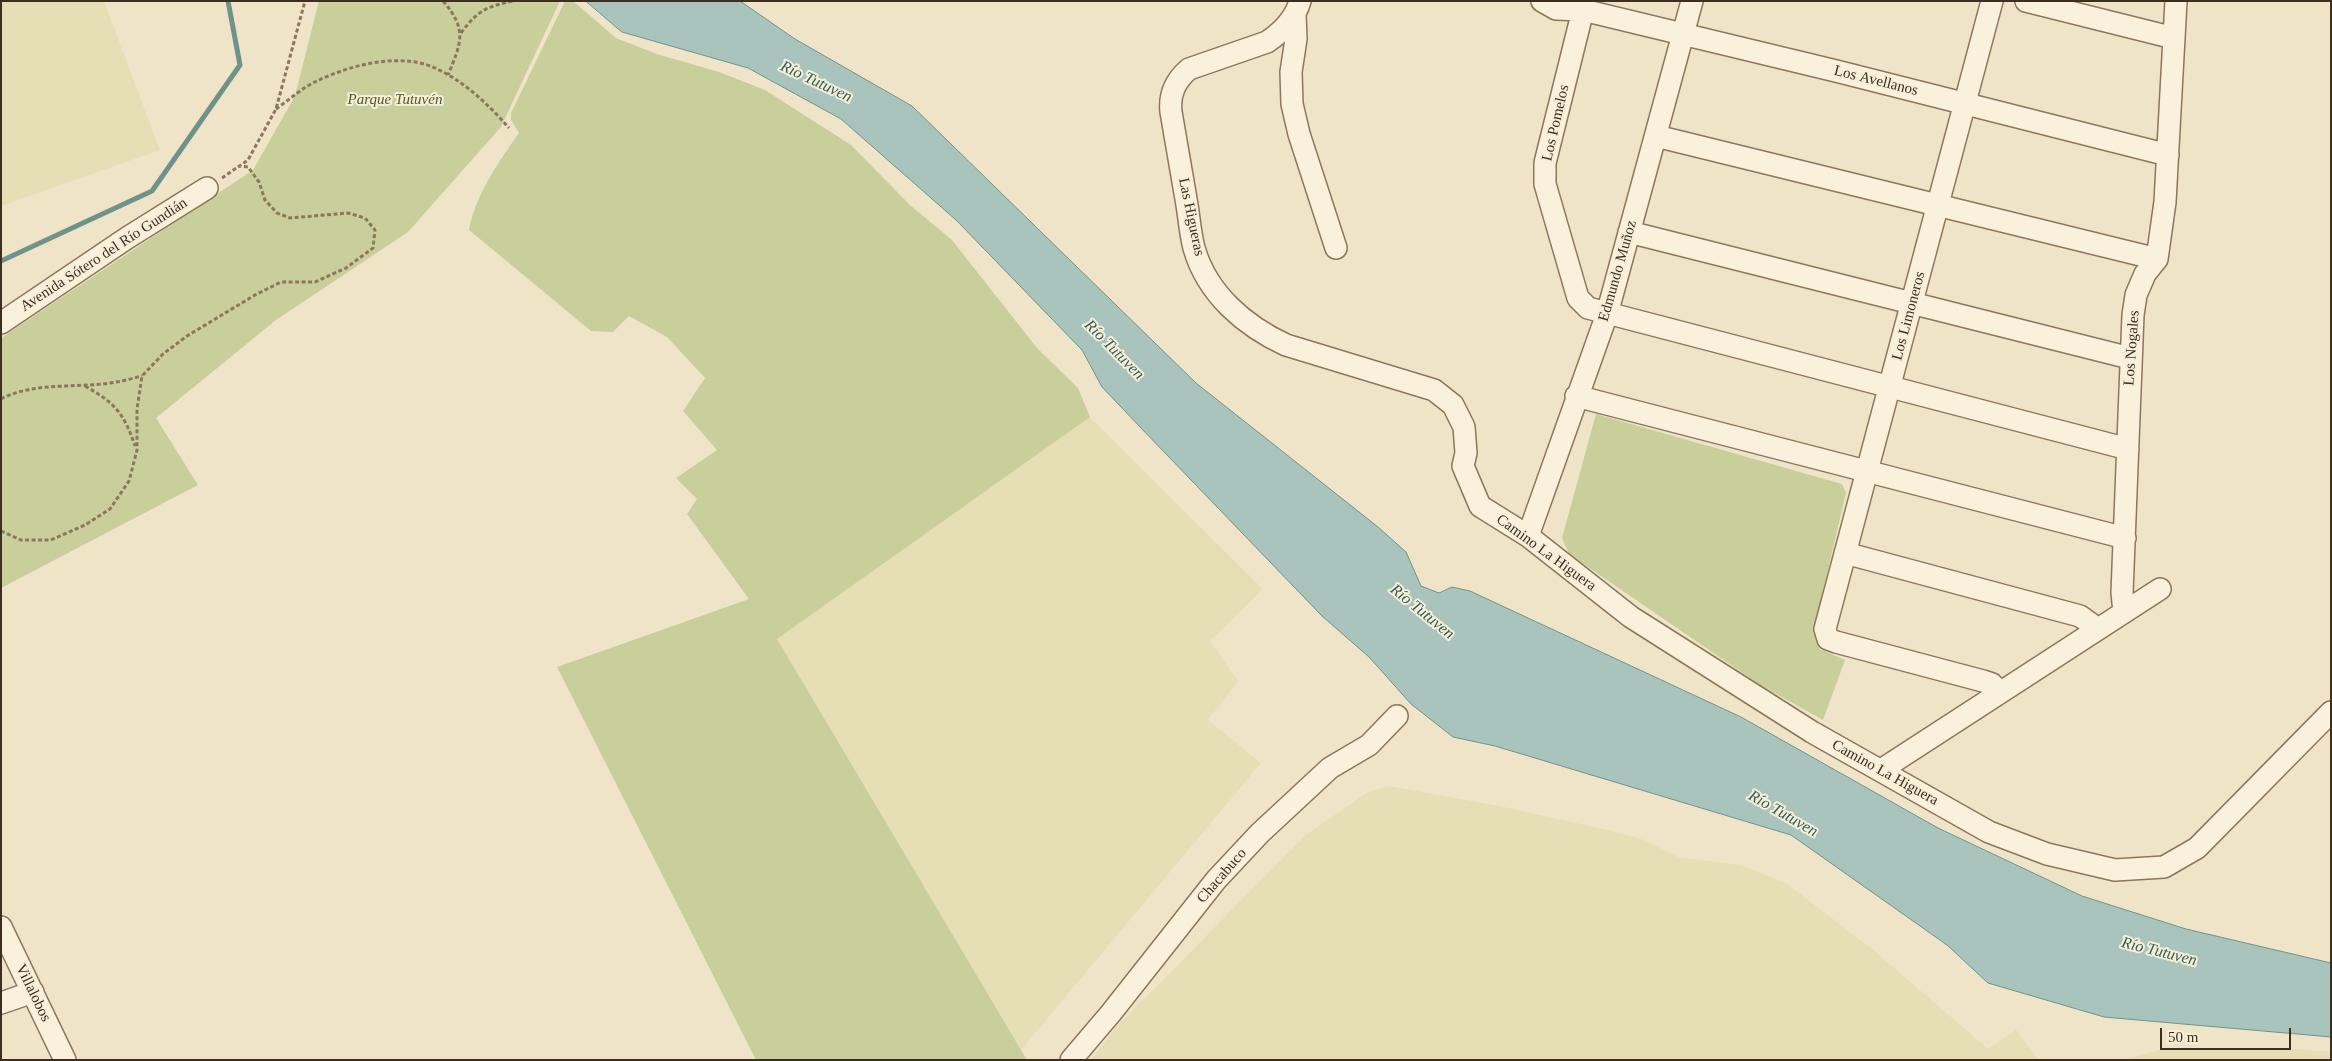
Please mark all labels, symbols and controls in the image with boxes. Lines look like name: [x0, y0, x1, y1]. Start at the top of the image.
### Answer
water label: Río Tutuven: [777, 57, 855, 107]
street label: Los Avellanos: [1832, 62, 1920, 100]
street label: Los Pomelos: [1538, 83, 1574, 163]
park label: Parque Tutuvén: [348, 91, 442, 109]
street label: Las Higueras: [1174, 176, 1208, 258]
street label: Avenida Sótero del Río Gundián: [17, 194, 191, 316]
street label: Edmundo Muñoz: [1595, 218, 1641, 324]
street label: Los Limoneros: [1888, 270, 1930, 362]
street label: Los Nogales: [2120, 310, 2144, 386]
water label: Río Tutuven: [1080, 316, 1148, 384]
street label: Camino La Higuera: [1493, 511, 1599, 595]
water label: Río Tutuven: [1386, 580, 1458, 644]
street label: Camino La Higuera: [1829, 736, 1941, 810]
water label: Río Tutuven: [1745, 786, 1821, 842]
street label: Chacabuco: [1193, 845, 1251, 907]
water label: Río Tutuven: [2119, 933, 2199, 971]
street label: Villalobos: [11, 961, 55, 1025]
scale bar: [2162, 1018, 2293, 1050]
text: 50 m: [2168, 1029, 2198, 1045]

